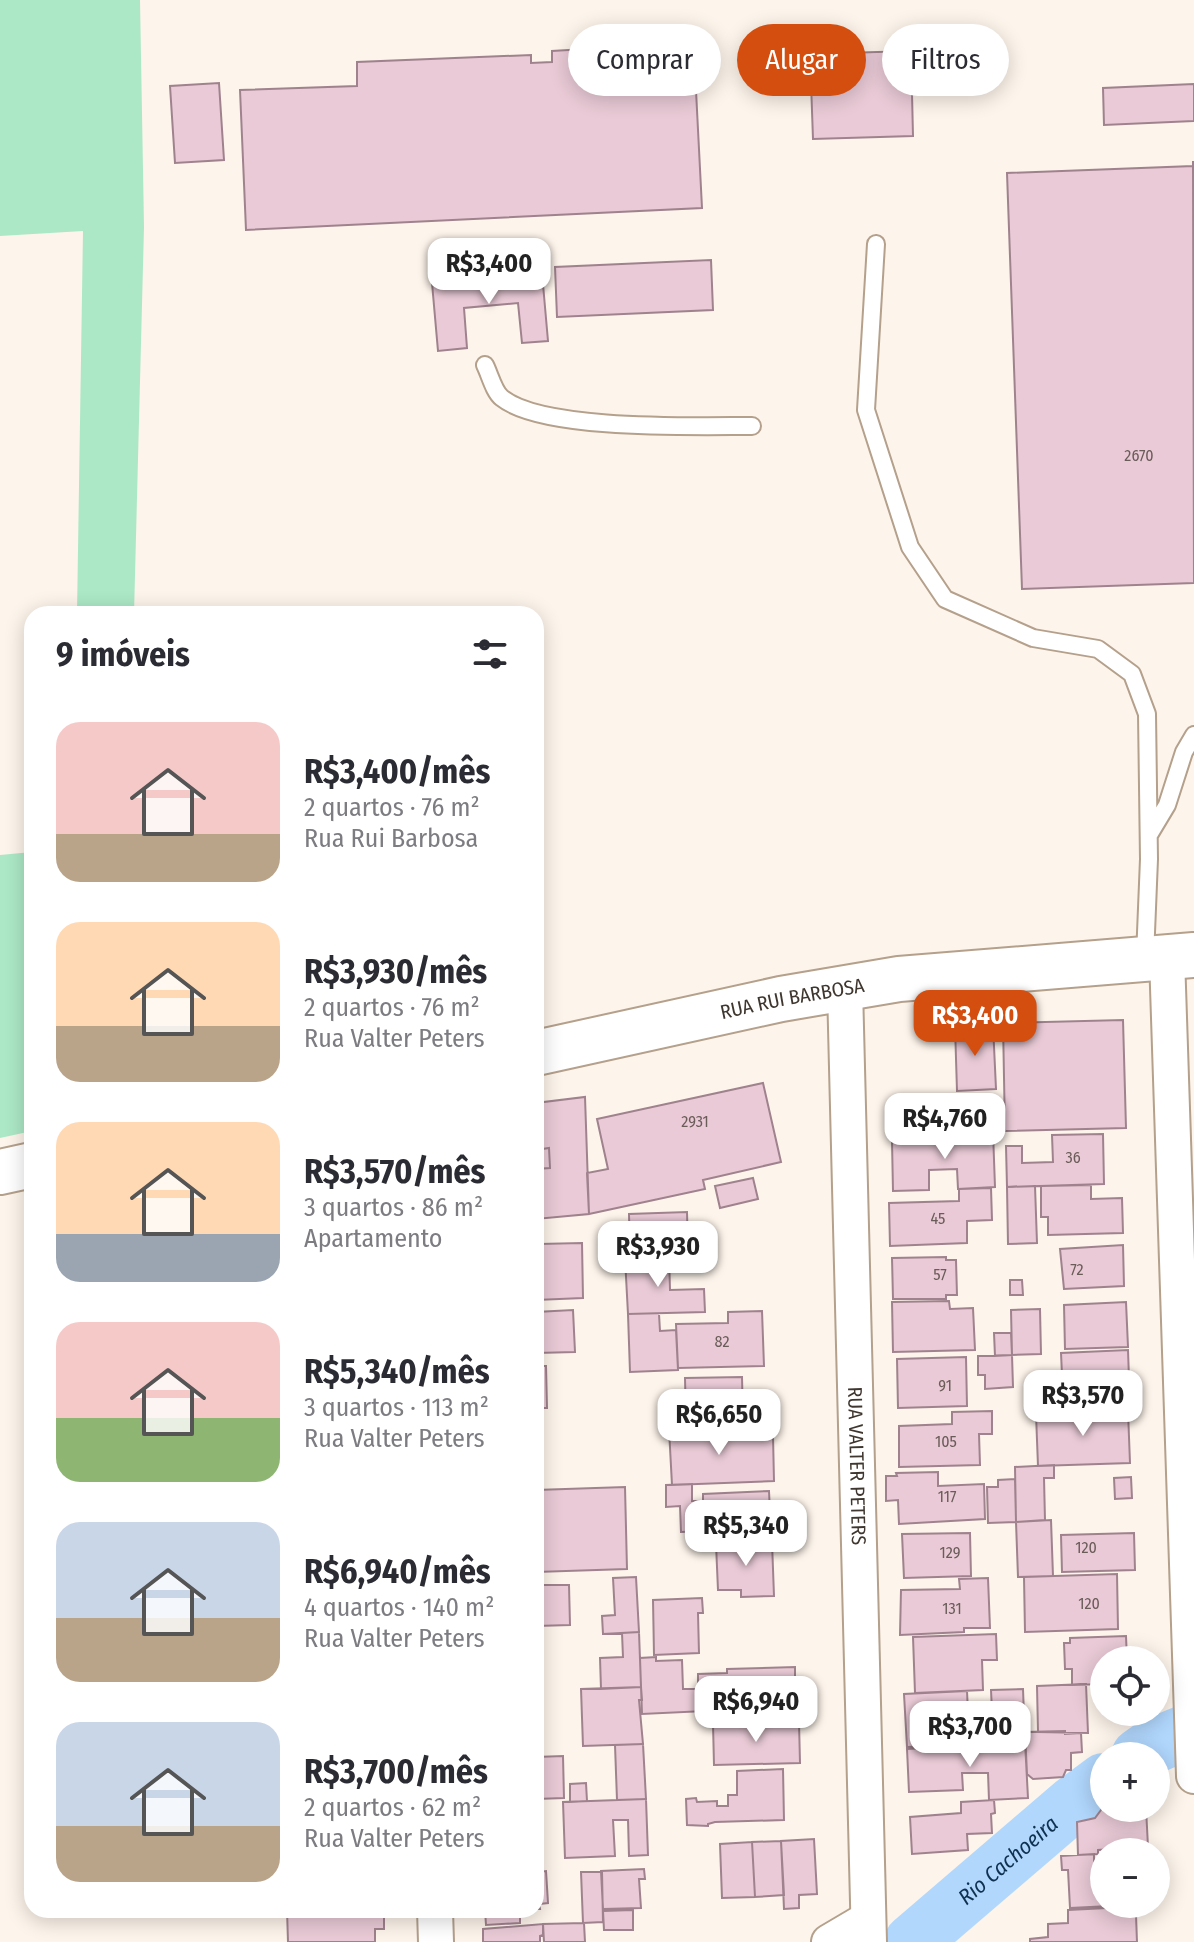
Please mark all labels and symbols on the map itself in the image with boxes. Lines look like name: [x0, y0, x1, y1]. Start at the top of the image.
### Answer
pin: R$3,400: [415, 238, 563, 306]
house number: 2670: [1124, 446, 1154, 465]
street label: RUA RUI BARBOSA: [718, 973, 867, 1024]
pin: R$3,400: [901, 990, 1049, 1058]
pin: R$4,760: [871, 1093, 1019, 1161]
house number: 2931: [681, 1112, 709, 1131]
house number: 36: [1065, 1148, 1081, 1167]
house number: 45: [931, 1209, 945, 1228]
pin: R$3,930: [584, 1221, 732, 1289]
house number: 72: [1070, 1260, 1084, 1279]
house number: 57: [933, 1265, 947, 1284]
house number: 82: [715, 1332, 729, 1351]
pin: R$3,570: [1009, 1370, 1157, 1438]
house number: 91: [938, 1376, 952, 1395]
street label: RUA VALTER PETERS: [843, 1386, 871, 1546]
pin: R$6,650: [645, 1389, 793, 1457]
house number: 105: [935, 1432, 957, 1451]
house number: 117: [938, 1487, 957, 1506]
pin: R$5,340: [672, 1500, 820, 1568]
house number: 120: [1075, 1538, 1097, 1557]
house number: 129: [940, 1543, 961, 1562]
house number: 120: [1078, 1594, 1100, 1613]
house number: 131: [942, 1599, 962, 1618]
pin: R$6,940: [682, 1676, 830, 1744]
pin: R$3,700: [896, 1701, 1044, 1769]
water label: Rio Cachoeira: [952, 1810, 1063, 1910]

